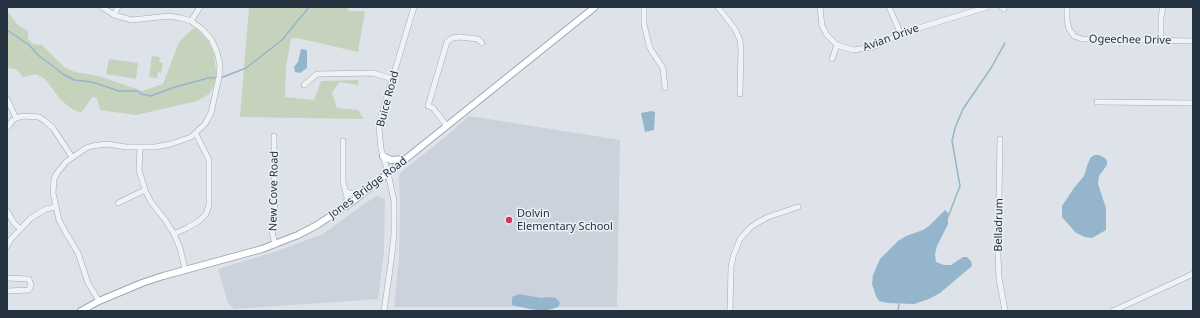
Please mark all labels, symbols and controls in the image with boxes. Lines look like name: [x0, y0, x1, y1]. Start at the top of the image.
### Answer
street label: Avian Drive: [861, 22, 921, 54]
street label: Ogeechee Drive: [1089, 33, 1171, 47]
street label: Buice Road: [374, 69, 402, 129]
street label: New Cove Road: [267, 151, 281, 231]
street label: Jones Bridge Road: [326, 154, 410, 222]
street label: Belladrum: [992, 198, 1006, 252]
place label: Dolvin Elementary School: [517, 207, 613, 233]
marker: Dolvin Elementary School: [504, 215, 514, 225]

